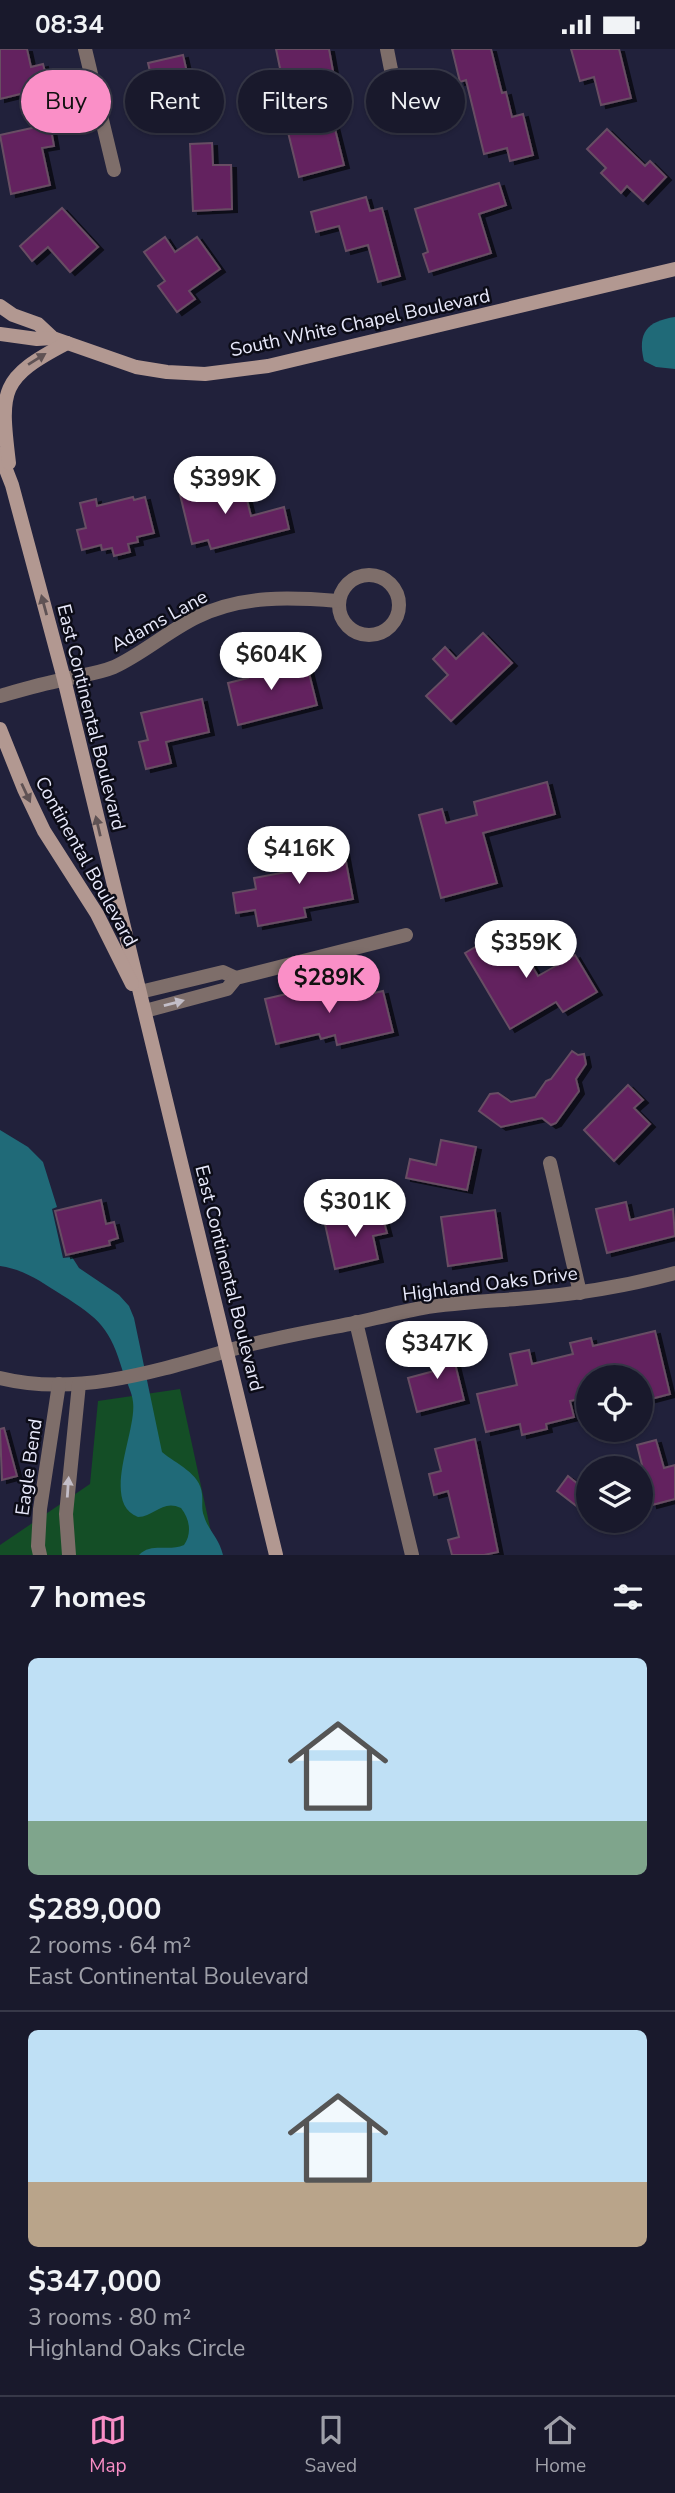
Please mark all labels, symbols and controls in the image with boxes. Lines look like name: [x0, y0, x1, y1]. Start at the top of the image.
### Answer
text: 08:34: [35, 7, 104, 42]
chip: Buy: [21, 70, 111, 133]
chip: Rent: [125, 70, 224, 133]
chip: Filters: [238, 70, 352, 133]
chip: New: [366, 70, 465, 133]
street label: South White Chapel Boulevard: [228, 283, 493, 363]
one-way arrow: [27, 353, 47, 366]
pin: $399K: [176, 456, 274, 516]
text: $399K: [190, 463, 260, 494]
street label: Adams Lane: [107, 584, 212, 658]
one-way arrow: [38, 594, 49, 616]
street label: East Continental Boulevard: [50, 602, 132, 833]
pin: $604K: [222, 633, 320, 692]
text: $604K: [236, 639, 306, 670]
street label: Continental Boulevard: [29, 772, 144, 951]
one-way arrow: [20, 782, 31, 803]
one-way arrow: [93, 815, 104, 837]
pin: $416K: [250, 827, 348, 886]
text: $416K: [264, 833, 334, 864]
pin: $359K: [477, 921, 575, 980]
text: $359K: [491, 927, 561, 958]
pin: $289K: [280, 955, 378, 1015]
text: $289K: [294, 962, 364, 993]
one-way arrow: [163, 997, 185, 1008]
street label: East Continental Boulevard: [188, 1163, 270, 1394]
pin: $301K: [306, 1179, 404, 1239]
text: $301K: [320, 1186, 390, 1217]
street label: Highland Oaks Drive: [401, 1260, 579, 1308]
pin: $347K: [388, 1321, 486, 1381]
text: $347K: [402, 1328, 472, 1359]
map controls: [576, 1365, 653, 1533]
button: locate: [576, 1365, 653, 1442]
street label: Eagle Bend: [9, 1417, 49, 1517]
button: layers: [576, 1456, 653, 1533]
one-way arrow: [63, 1476, 74, 1498]
text: 7 homes: [28, 1577, 146, 1618]
icon: filters: [609, 1578, 647, 1616]
icon: home: [275, 1703, 401, 1829]
text: $289,000: [28, 1889, 161, 1930]
text: 2 rooms · 64 m²: [28, 1930, 191, 1961]
text: East Continental Boulevard: [28, 1961, 309, 1992]
icon: home: [275, 2075, 401, 2201]
text: $347,000: [28, 2261, 161, 2302]
text: 3 rooms · 80 m²: [28, 2302, 191, 2333]
text: Highland Oaks Circle: [28, 2333, 245, 2364]
tab: Map: [89, 2411, 127, 2479]
tab: Saved: [305, 2411, 357, 2479]
tab: Home: [535, 2411, 586, 2479]

